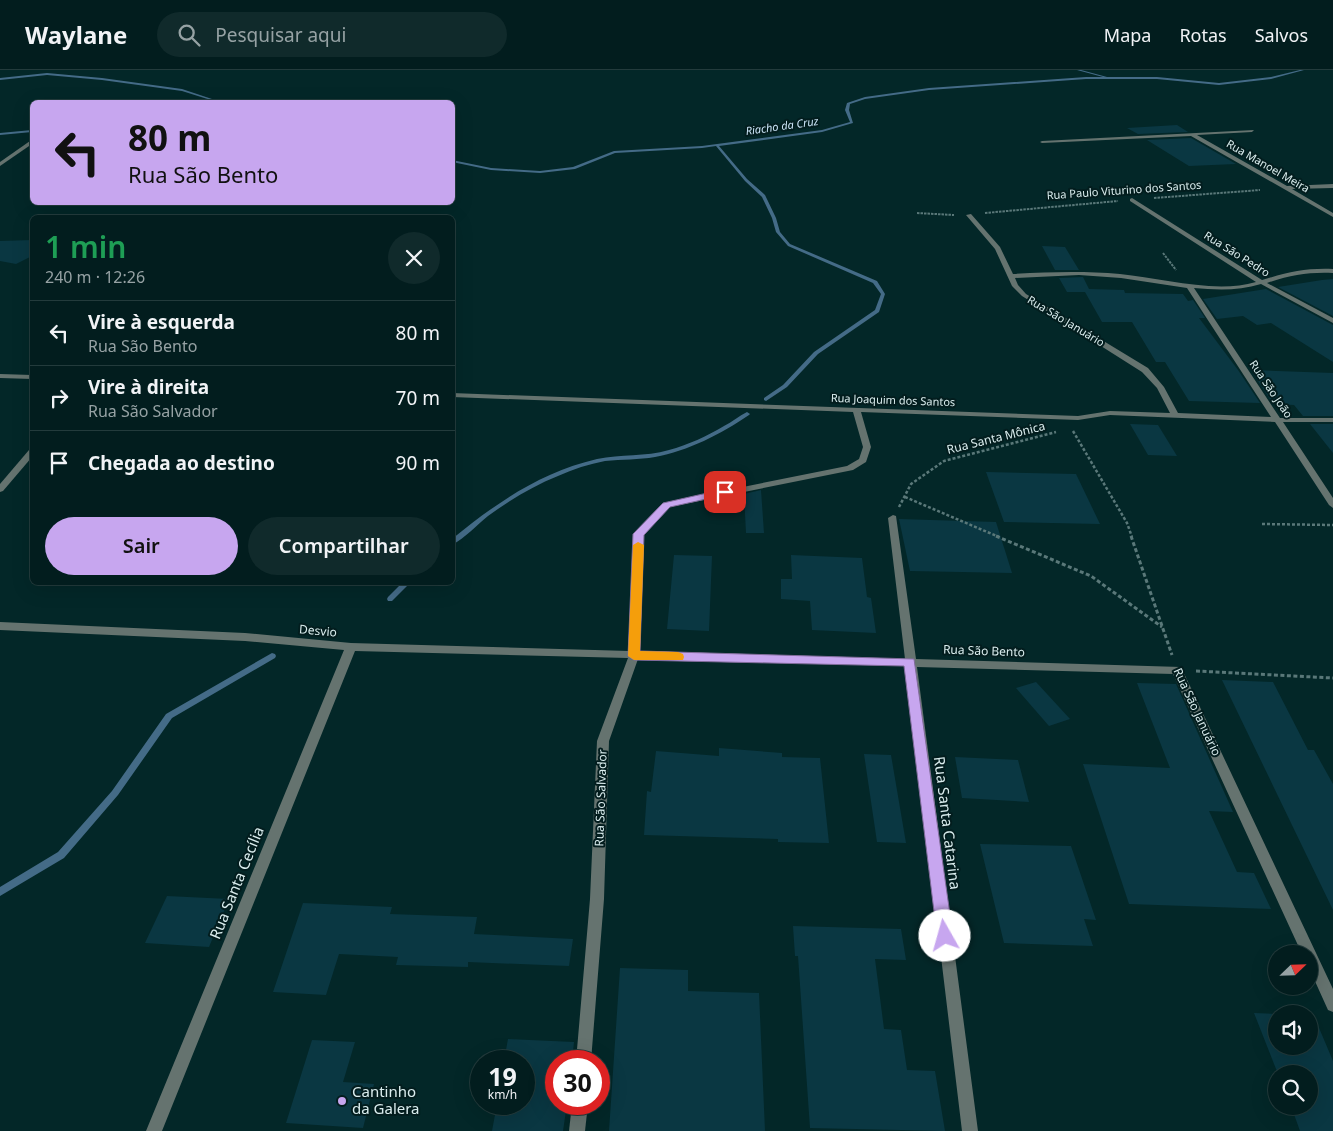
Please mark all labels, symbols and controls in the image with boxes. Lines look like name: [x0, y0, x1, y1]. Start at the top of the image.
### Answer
search box: [157, 12, 507, 57]
text: Waylane: [25, 18, 127, 51]
icon: search: [175, 21, 203, 49]
text: Pesquisar aqui: [215, 22, 346, 48]
text: Mapa: [1104, 23, 1151, 47]
text: Rotas: [1179, 23, 1227, 47]
text: Salvos: [1255, 23, 1308, 47]
water label: Riacho da Cruz: [745, 113, 819, 138]
text: 80 m: [128, 114, 211, 161]
icon: left: [45, 120, 110, 185]
street label: Rua Manoel Meira: [1224, 136, 1313, 195]
text: Rua São Bento: [128, 159, 278, 189]
street label: Rua Paulo Viturino dos Santos: [1046, 177, 1202, 202]
text: 1 min: [45, 226, 126, 267]
street label: Rua São Pedro: [1201, 227, 1273, 280]
button: close: [388, 232, 440, 284]
text: 240 m · 12:26: [45, 266, 145, 288]
street label: Rua São Januário: [1025, 292, 1108, 350]
text: Vire à esquerda: [88, 309, 235, 335]
icon: left: [45, 319, 73, 347]
text: 80 m: [396, 320, 440, 346]
text: Rua São Bento: [88, 335, 197, 357]
street label: Rua São João: [1246, 357, 1297, 421]
text: Vire à direita: [88, 374, 209, 400]
icon: right: [45, 384, 73, 412]
text: 70 m: [396, 385, 440, 411]
street label: Rua Joaquim dos Santos: [831, 390, 955, 409]
text: Rua São Salvador: [88, 400, 218, 422]
street label: Rua Santa Mônica: [945, 417, 1047, 458]
icon: arrive: [45, 449, 73, 477]
text: Chegada ao destino: [88, 450, 275, 476]
text: 90 m: [396, 450, 440, 476]
pin: [704, 471, 746, 513]
icon: arrive: [711, 478, 739, 506]
button: Sair: [45, 517, 238, 575]
button: Compartilhar: [248, 517, 440, 575]
street label: Desvio: [299, 620, 338, 641]
street label: Rua São Bento: [943, 641, 1025, 660]
street label: Rua São Januário: [1170, 665, 1225, 759]
street label: Rua São Salvador: [590, 749, 611, 847]
street label: Rua Santa Catarina: [930, 755, 966, 891]
street label: Rua Santa Cecília: [204, 823, 268, 942]
position arrow: [918, 909, 970, 961]
north arrow: [1268, 945, 1318, 995]
map controls: [1268, 945, 1318, 1115]
button: sound: [1268, 1005, 1318, 1055]
speed limit sign: 30: [545, 1050, 610, 1115]
text: 19: [488, 1059, 517, 1093]
button: search: [1268, 1065, 1318, 1115]
place label: Cantinho da Galera: [352, 1081, 420, 1118]
text: km/h: [488, 1086, 517, 1103]
marker: Cantinho da Galera: [336, 1095, 348, 1107]

